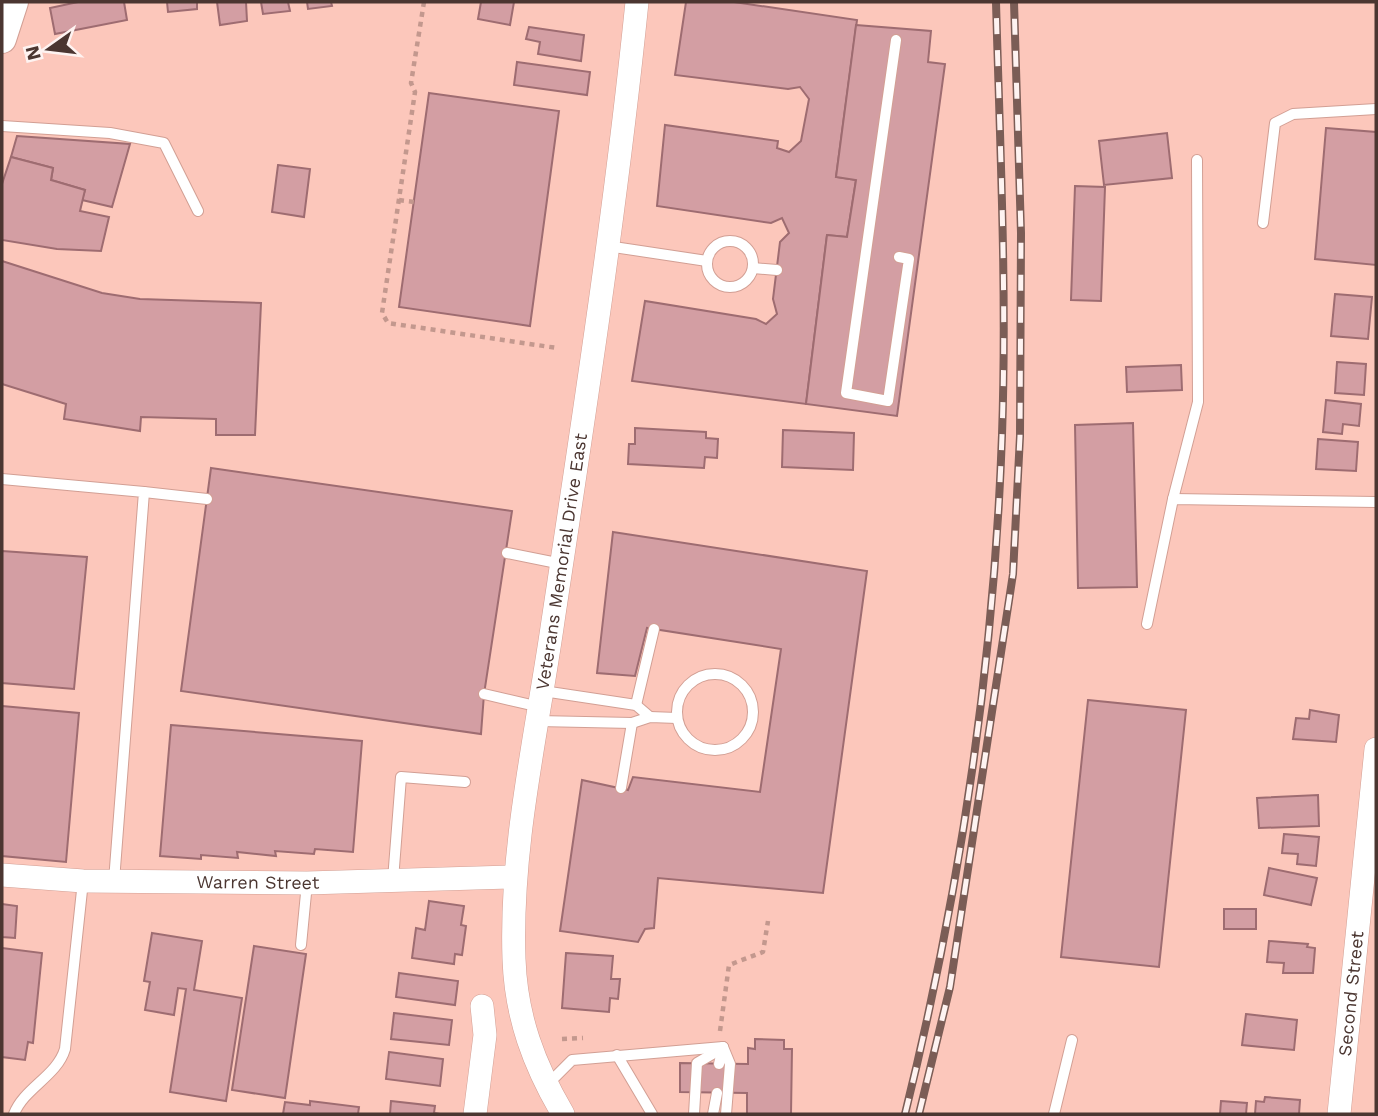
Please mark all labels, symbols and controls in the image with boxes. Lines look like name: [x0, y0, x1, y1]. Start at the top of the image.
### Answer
north arrow: [14, 14, 84, 84]
text: N: [20, 43, 46, 63]
street label: Veterans Memorial Drive East: [531, 431, 591, 692]
street label: Warren Street: [196, 871, 320, 893]
street label: Second Street: [1334, 930, 1368, 1057]

